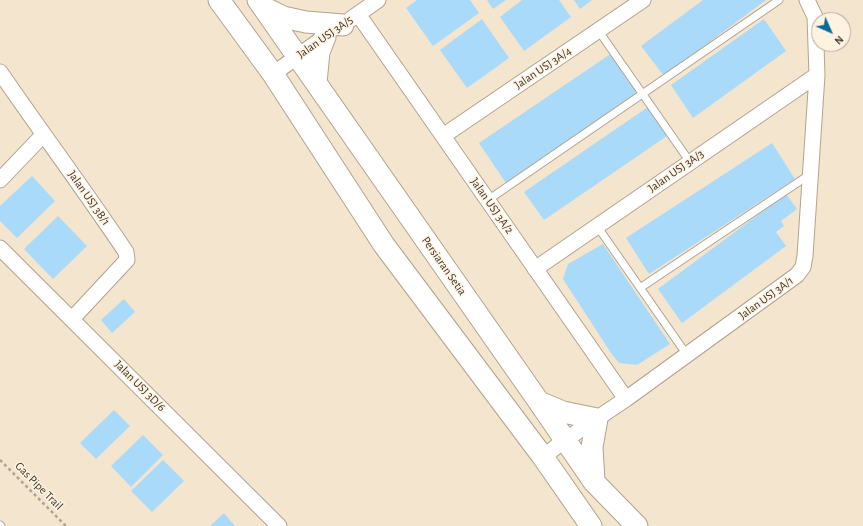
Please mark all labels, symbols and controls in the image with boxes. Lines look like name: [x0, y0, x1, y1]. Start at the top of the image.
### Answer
north arrow: [811, 12, 851, 52]
street label: Jalan USJ 3A/5: [294, 13, 356, 61]
text: N: [833, 34, 846, 47]
street label: Jalan USJ 3A/4: [512, 44, 574, 92]
street label: Jalan USJ 3A/3: [645, 147, 707, 195]
street label: Jalan USJ 3B/1: [65, 168, 113, 228]
street label: Jalan USJ 3A/2: [467, 175, 517, 237]
street label: Persiaran Setia: [418, 234, 470, 298]
street label: Jalan USJ 3A/1: [736, 273, 796, 323]
street label: Jalan USJ 3D/6: [111, 357, 169, 415]
street label: Gas Pipe Trail: [12, 459, 66, 513]

